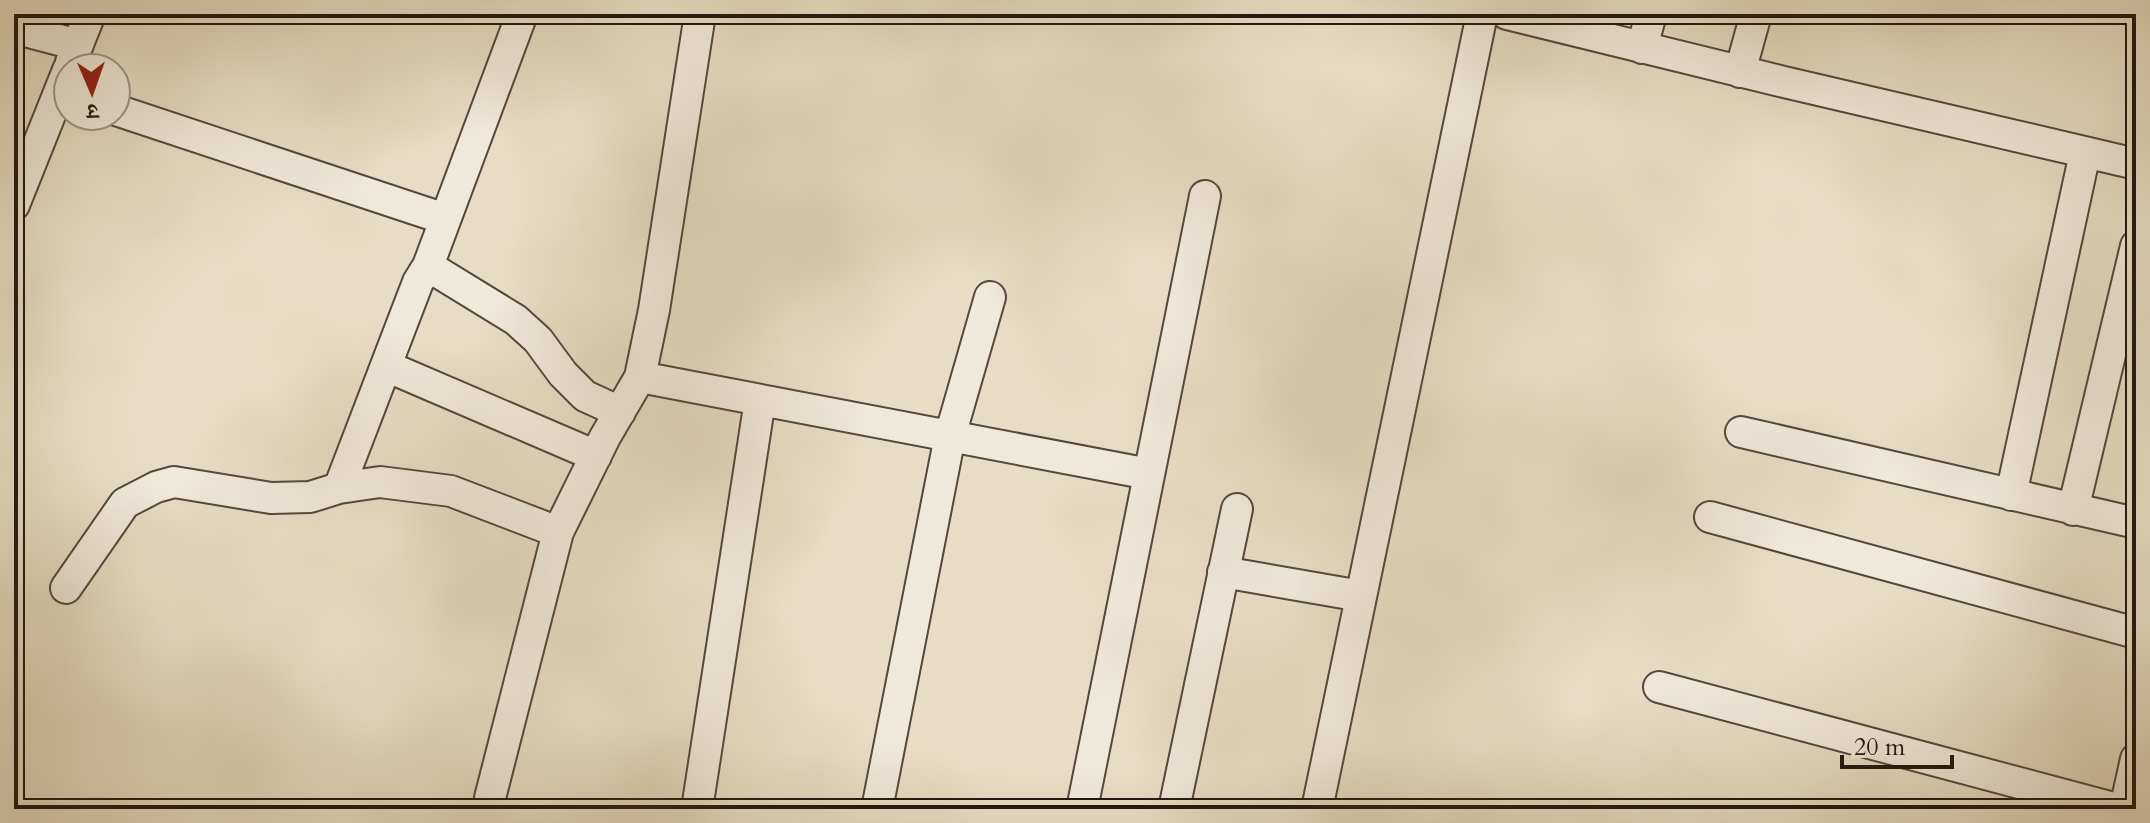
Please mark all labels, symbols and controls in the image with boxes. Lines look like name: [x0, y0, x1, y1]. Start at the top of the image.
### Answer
north arrow: [52, 52, 132, 132]
text: उ: [85, 96, 101, 126]
scale bar: [1842, 719, 1952, 769]
text: 20 m: [1854, 731, 1906, 764]

